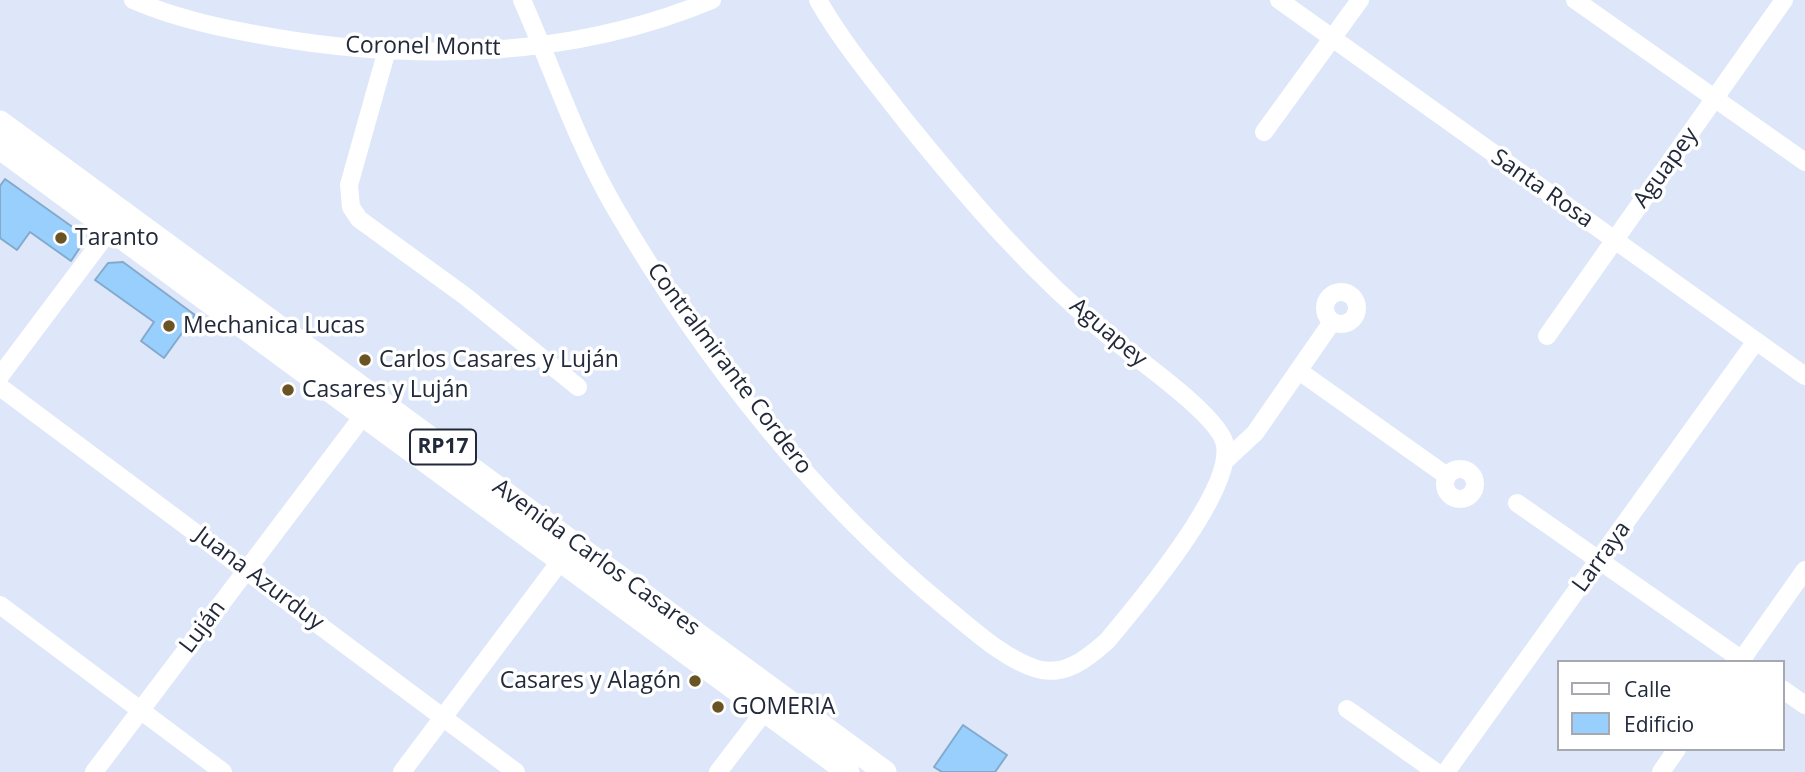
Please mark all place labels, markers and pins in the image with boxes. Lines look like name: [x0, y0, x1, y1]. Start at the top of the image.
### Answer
place label: Taranto: [75, 224, 159, 252]
marker: Taranto: [53, 230, 69, 246]
place label: Mechanica Lucas: [183, 312, 365, 340]
marker: Mechanica Lucas: [161, 318, 177, 334]
place label: Carlos Casares y Luján: [379, 346, 619, 374]
marker: Carlos Casares y Luján: [357, 352, 373, 368]
place label: Casares y Luján: [302, 376, 469, 404]
marker: Casares y Luján: [280, 382, 296, 398]
place label: Casares y Alagón: [500, 667, 681, 695]
marker: Casares y Alagón: [687, 673, 703, 689]
place label: GOMERIA: [732, 693, 835, 721]
marker: GOMERIA: [710, 699, 726, 715]

